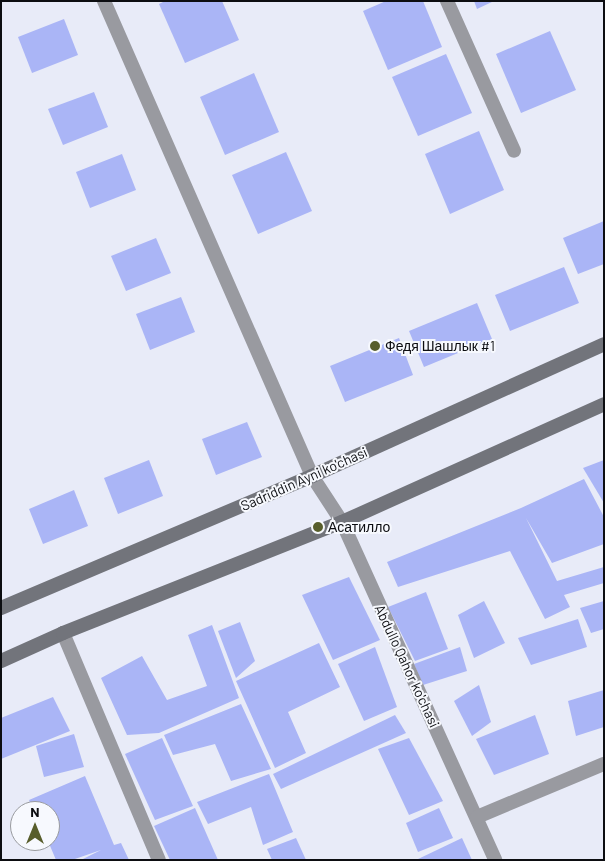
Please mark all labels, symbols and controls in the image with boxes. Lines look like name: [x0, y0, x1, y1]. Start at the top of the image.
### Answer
place label: Федя Шашлык #1: [385, 338, 495, 354]
marker: Федя Шашлык #1: [369, 340, 381, 352]
street label: Sadriddin Ayni ko'chasi: [238, 443, 370, 515]
place label: Асатилло: [328, 519, 390, 535]
marker: Асатилло: [312, 521, 324, 533]
street label: Abdullo Qahor ko'chasi: [371, 602, 443, 730]
north arrow: [10, 801, 60, 851]
text: N: [30, 803, 40, 820]

